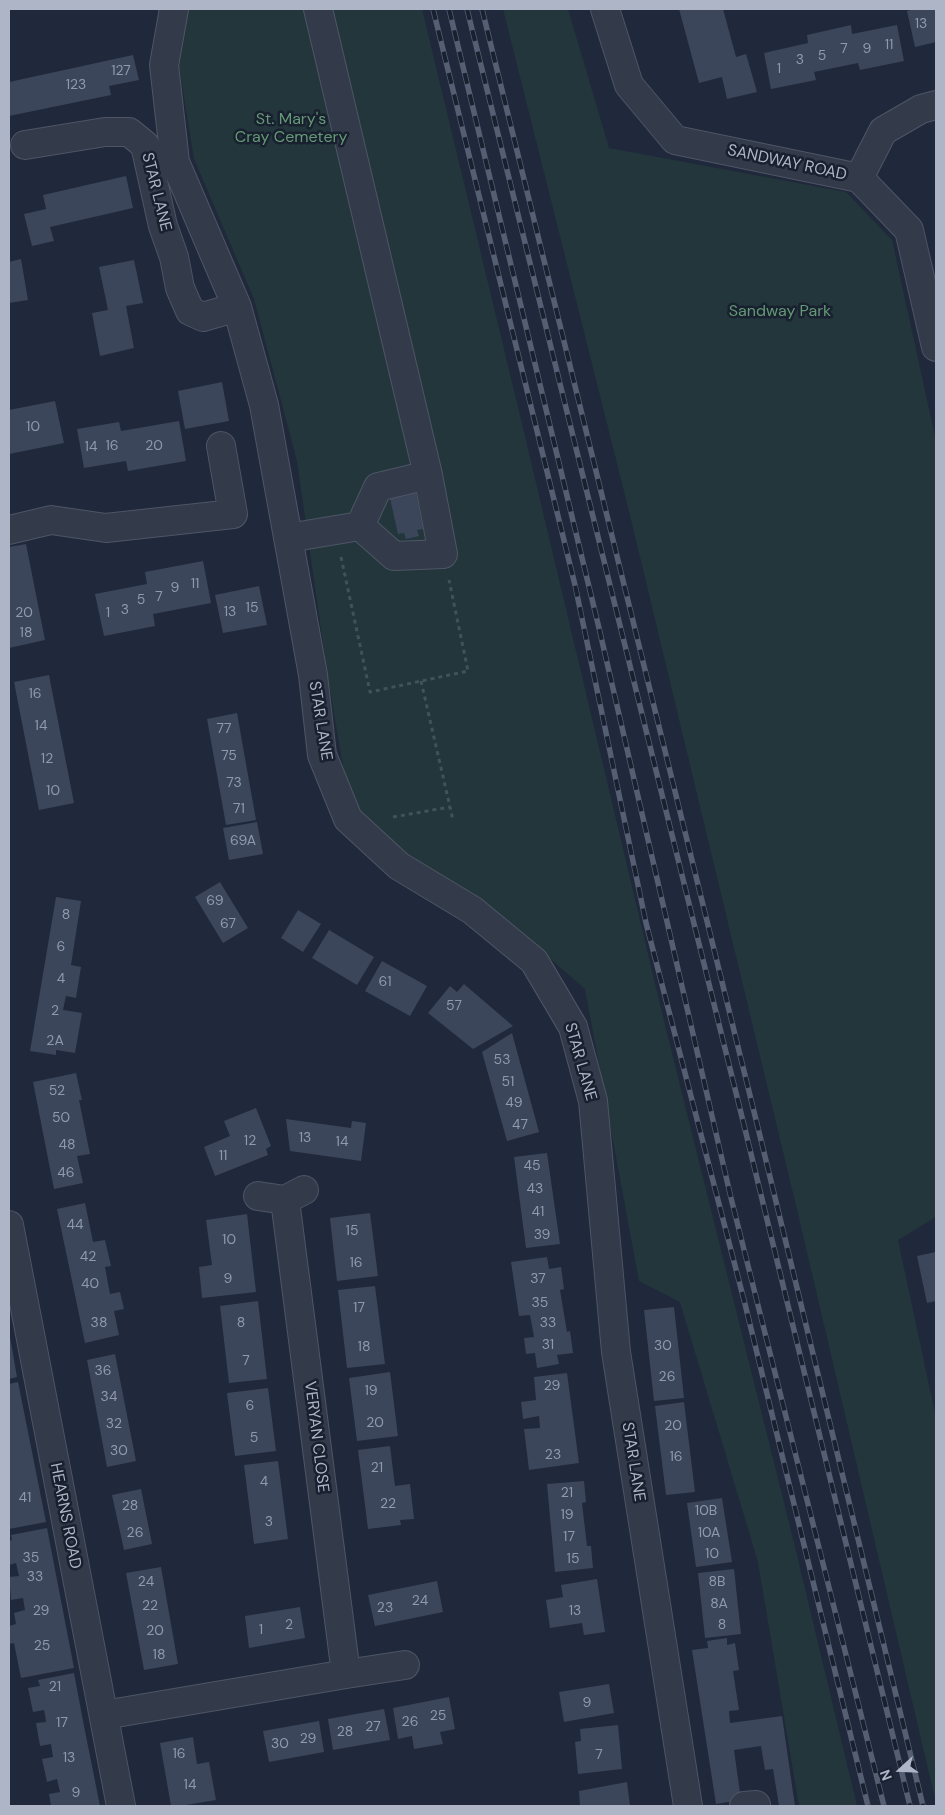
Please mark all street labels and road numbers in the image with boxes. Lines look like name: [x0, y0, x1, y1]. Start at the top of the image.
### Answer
street label: SANDWAY ROAD: [726, 141, 848, 185]
street label: STAR LANE: [137, 151, 175, 233]
street label: STAR LANE: [304, 680, 336, 762]
street label: STAR LANE: [560, 1021, 600, 1103]
street label: VERYAN CLOSE: [300, 1380, 332, 1494]
street label: STAR LANE: [617, 1421, 649, 1503]
street label: HEARNS ROAD: [45, 1461, 85, 1571]

